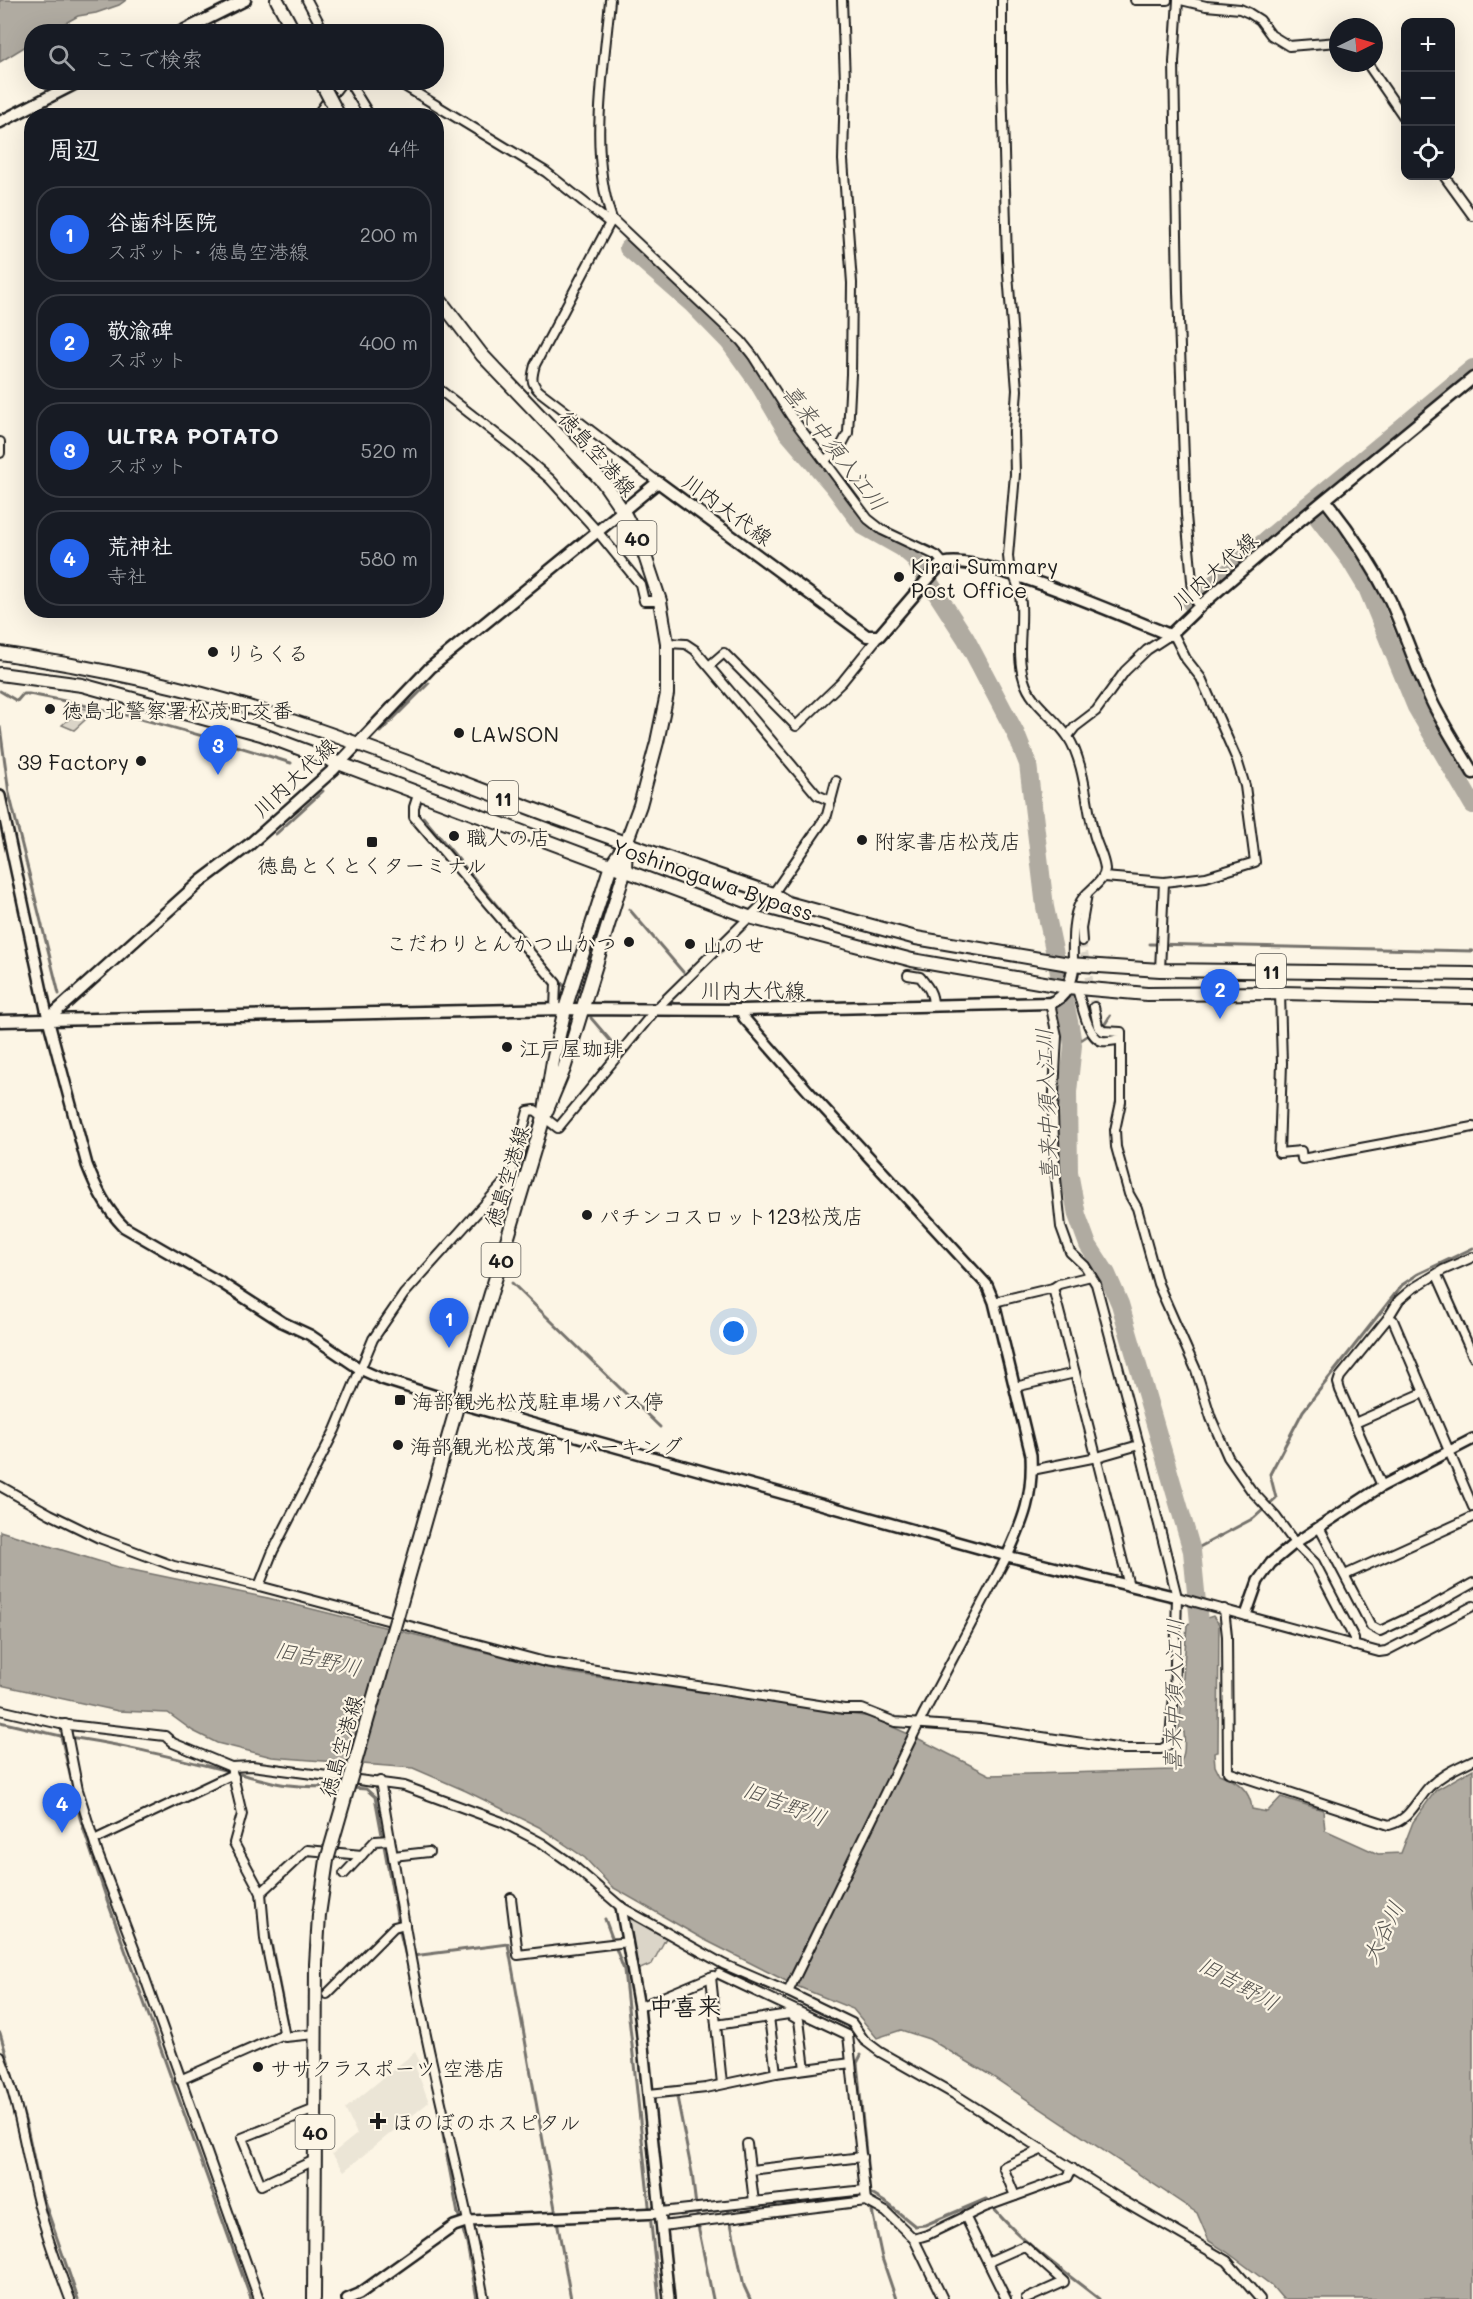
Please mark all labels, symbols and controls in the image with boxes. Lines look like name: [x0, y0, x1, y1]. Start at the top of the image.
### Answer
north arrow: [1329, 18, 1383, 72]
map controls: [1401, 18, 1455, 180]
button: +: [1401, 18, 1455, 72]
search box: [24, 24, 444, 90]
icon: search: [45, 41, 78, 74]
text: ここで検索: [93, 44, 203, 73]
button: −: [1401, 72, 1455, 126]
button: locate: [1401, 126, 1455, 180]
text: 周辺: [48, 132, 100, 166]
text: 4件: [388, 135, 420, 161]
text: 谷歯科医院: [107, 207, 217, 236]
text: 1: [65, 221, 74, 247]
text: 200 m: [360, 221, 418, 247]
text: スポット · 徳島空港線: [107, 238, 309, 264]
text: 敬渝碑: [107, 315, 173, 344]
text: 2: [64, 329, 75, 355]
text: 400 m: [359, 329, 418, 355]
text: スポット: [107, 346, 187, 372]
water label: 喜来中須入江川: [776, 377, 894, 517]
street label: 徳島空港線: [553, 405, 643, 501]
text: ULTRA POTATO: [107, 421, 279, 450]
text: 3: [64, 437, 76, 463]
text: 520 m: [361, 437, 418, 463]
text: スポット: [107, 452, 187, 478]
street label: 川内大代線: [678, 467, 778, 551]
road number: 40: [618, 521, 656, 555]
street label: 川内大代線: [1166, 525, 1262, 615]
text: 荒神社: [107, 531, 173, 560]
text: 4: [63, 545, 76, 571]
text: 580 m: [360, 545, 418, 571]
place label: Kirai Summary Post Office: [911, 552, 1058, 603]
text: 寺社: [107, 562, 147, 588]
marker: Kirai Summary Post Office: [892, 570, 906, 584]
place label: りらくる: [225, 639, 309, 666]
marker: りらくる: [206, 645, 220, 659]
place label: 徳島北警察署松茂町交番: [62, 696, 293, 723]
marker: 徳島北警察署松茂町交番: [43, 702, 57, 716]
place label: LAWSON: [471, 720, 559, 747]
pin: 3: [198, 726, 238, 775]
marker: LAWSON: [452, 726, 466, 740]
street label: 川内大代線: [246, 731, 342, 823]
place label: 39 Factory: [17, 748, 129, 775]
marker: 39 Factory: [134, 754, 148, 768]
road number: 11: [488, 781, 518, 815]
place label: 職人の店: [466, 823, 550, 850]
place label: 附家書店松茂店: [874, 827, 1021, 854]
marker: 職人の店: [447, 829, 461, 843]
street label: Yoshinogawa Bypass: [609, 832, 817, 926]
marker: 附家書店松茂店: [855, 833, 869, 847]
marker: 徳島とくとくターミナル: [365, 835, 379, 849]
place label: 徳島とくとくターミナル: [257, 851, 487, 878]
place label: こだわりとんかつ山かつ: [386, 929, 617, 956]
place label: 山のせ: [702, 931, 765, 958]
marker: こだわりとんかつ山かつ: [622, 935, 636, 949]
marker: 山のせ: [683, 937, 697, 951]
road number: 11: [1256, 954, 1286, 988]
pin: 2: [1200, 970, 1240, 1019]
street label: 川内大代線: [701, 976, 806, 1003]
water label: 喜来中須入江川: [1029, 1028, 1063, 1182]
place label: 江戸屋珈琲: [519, 1034, 624, 1061]
marker: 江戸屋珈琲: [500, 1040, 514, 1054]
street label: 徳島空港線: [478, 1122, 534, 1230]
place label: パチンコスロット123松茂店: [599, 1202, 863, 1229]
marker: パチンコスロット123松茂店: [580, 1208, 594, 1222]
road number: 40: [482, 1243, 520, 1277]
pin: 1: [430, 1298, 468, 1348]
your location: [719, 1317, 748, 1346]
place label: 海部観光松茂駐車場バス停: [412, 1387, 664, 1414]
marker: 海部観光松茂駐車場バス停: [393, 1393, 407, 1407]
place label: 海部観光松茂第１パーキング: [410, 1432, 683, 1459]
marker: 海部観光松茂第１パーキング: [391, 1438, 405, 1452]
water label: 喜来中須入江川: [1157, 1618, 1189, 1772]
water label: 旧吉野川: [272, 1634, 364, 1682]
street label: 徳島空港線: [313, 1692, 367, 1800]
water label: 旧吉野川: [739, 1774, 831, 1832]
pin: 4: [42, 1784, 82, 1833]
water label: 大谷川: [1354, 1896, 1410, 1968]
water label: 旧吉野川: [1193, 1949, 1285, 2017]
district label: 中喜来: [649, 1990, 721, 2021]
place label: ササクラスポーツ 空港店: [270, 2054, 506, 2081]
marker: ササクラスポーツ 空港店: [251, 2060, 265, 2074]
place label: ほのぼのホスピタル: [392, 2108, 581, 2135]
marker: ほのぼのホスピタル: [369, 2112, 387, 2130]
road number: 40: [296, 2115, 334, 2149]

